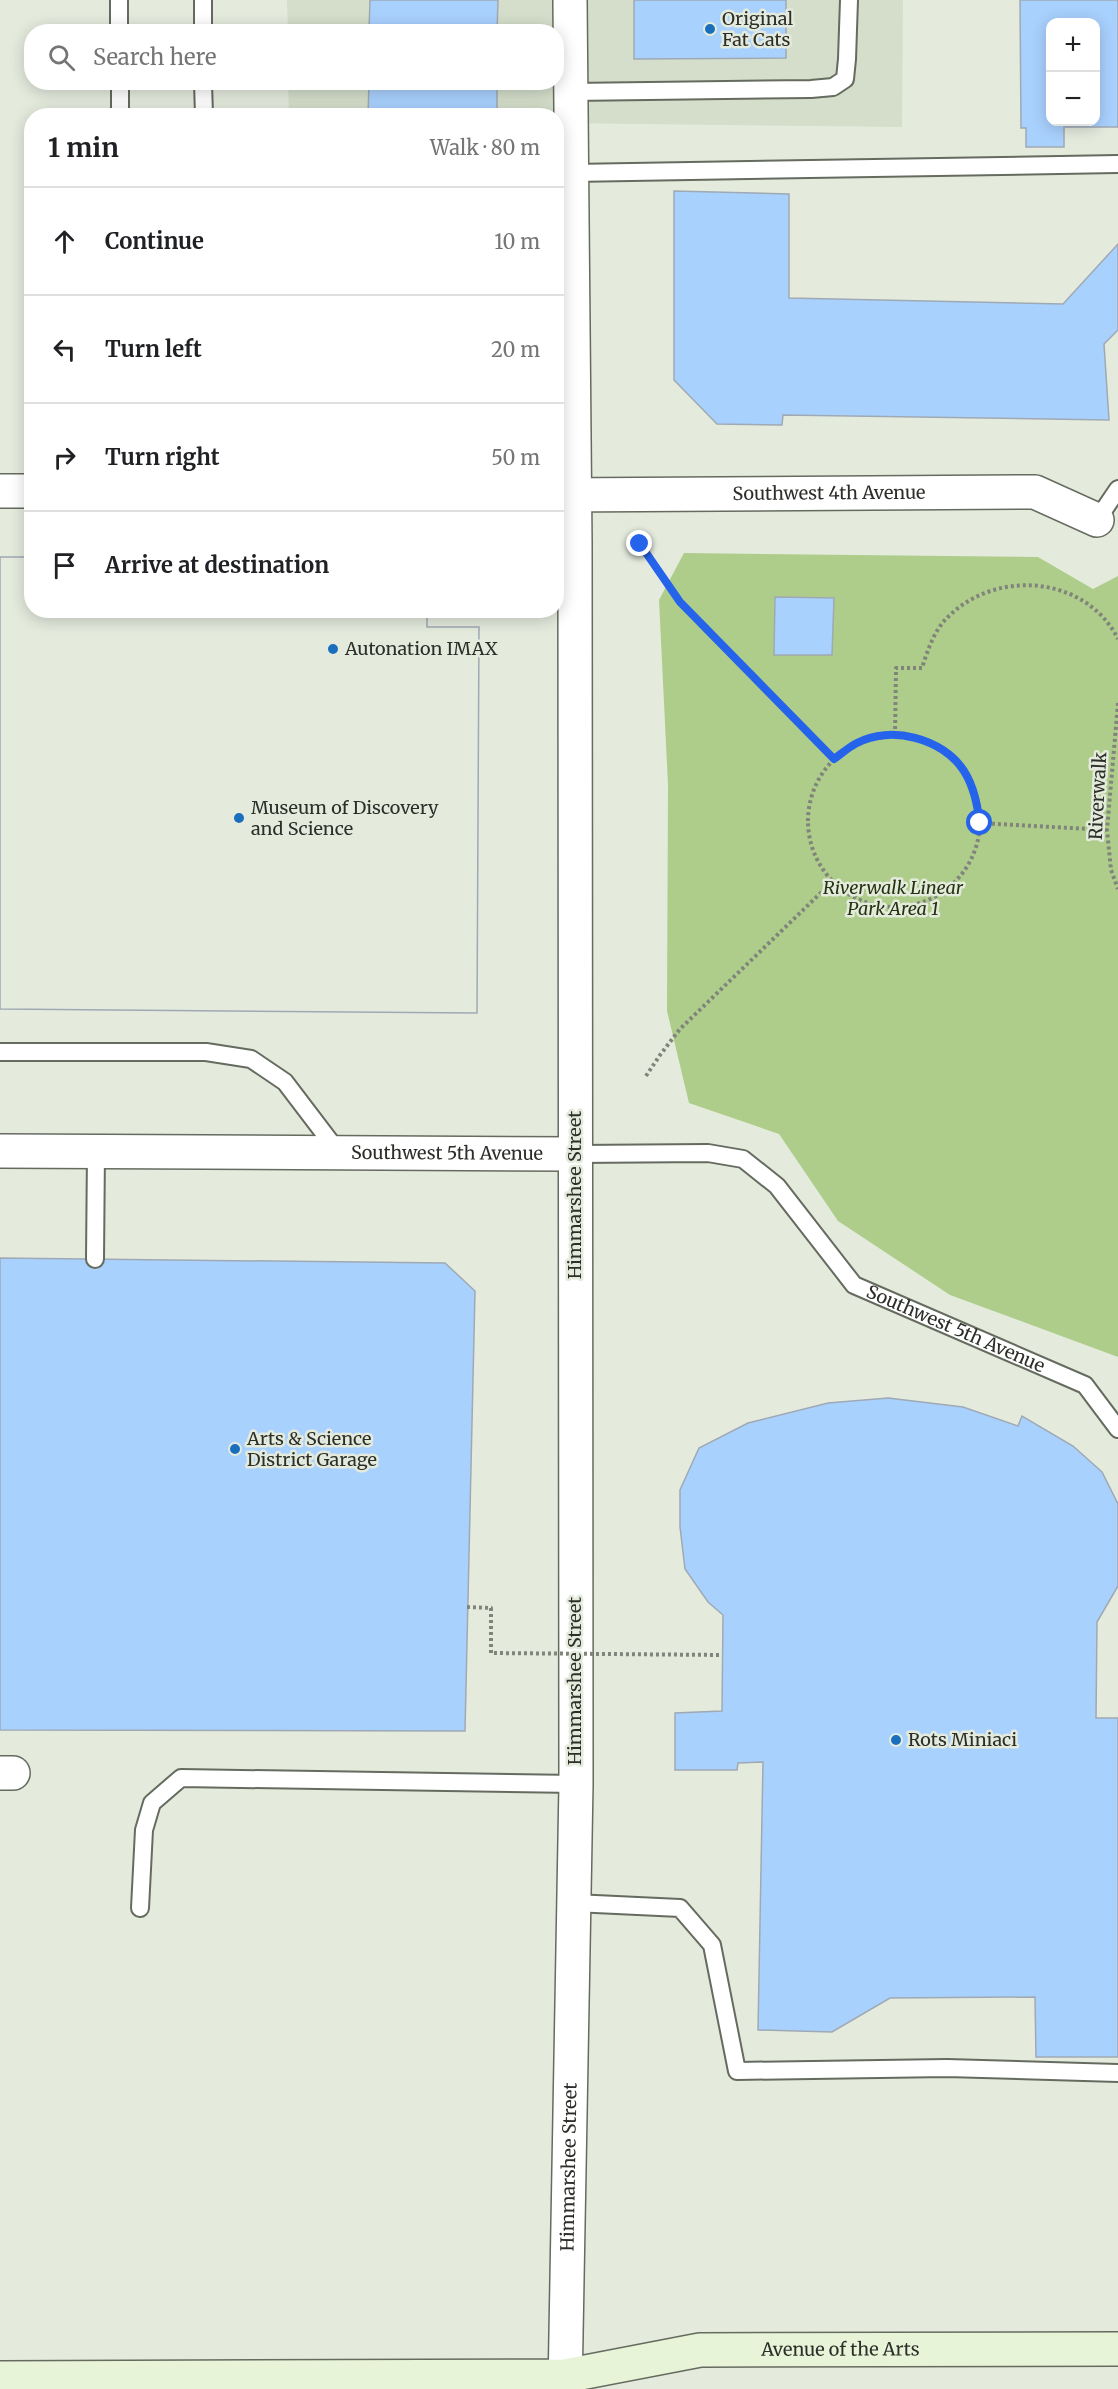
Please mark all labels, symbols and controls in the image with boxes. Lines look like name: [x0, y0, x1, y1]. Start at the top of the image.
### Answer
place label: Original Fat Cats: [722, 7, 793, 51]
map controls: [1046, 18, 1100, 126]
button: +: [1046, 18, 1100, 72]
marker: Original Fat Cats: [703, 22, 717, 36]
search box: [24, 24, 564, 90]
icon: search: [45, 41, 78, 74]
text: Search here: [93, 43, 216, 71]
button: −: [1046, 72, 1100, 126]
text: 1 min: [48, 131, 119, 164]
text: Walk · 80 m: [430, 135, 540, 160]
icon: ahead: [48, 225, 81, 258]
text: Continue: [105, 227, 204, 255]
text: 10 m: [494, 229, 540, 254]
icon: left: [48, 333, 81, 366]
text: Turn left: [105, 335, 202, 363]
text: 20 m: [491, 337, 540, 362]
icon: right: [48, 441, 81, 474]
text: Turn right: [105, 443, 219, 471]
text: 50 m: [491, 445, 540, 470]
street label: Southwest 4th Avenue: [732, 481, 926, 505]
route end: [626, 530, 652, 556]
icon: arrive: [48, 549, 81, 582]
text: Arrive at destination: [105, 551, 329, 579]
place label: Autonation IMAX: [344, 637, 498, 660]
marker: Autonation IMAX: [326, 642, 340, 656]
street label: Riverwalk: [1084, 751, 1111, 841]
place label: Museum of Discovery and Science: [251, 796, 439, 840]
route start: [966, 809, 992, 835]
marker: Museum of Discovery and Science: [232, 811, 246, 825]
park label: Riverwalk Linear Park Area 1: [823, 876, 964, 920]
street label: Himmarshee Street: [563, 1111, 586, 1279]
street label: Southwest 5th Avenue: [351, 1141, 543, 1165]
street label: Southwest 5th Avenue: [863, 1280, 1048, 1377]
place label: Arts & Science District Garage: [246, 1427, 377, 1471]
marker: Arts & Science District Garage: [228, 1442, 242, 1456]
street label: Himmarshee Street: [563, 1597, 586, 1765]
place label: Rots Miniaci: [908, 1728, 1017, 1751]
marker: Rots Miniaci: [889, 1733, 903, 1747]
street label: Himmarshee Street: [556, 2082, 582, 2252]
street label: Avenue of the Arts: [760, 2337, 920, 2361]

